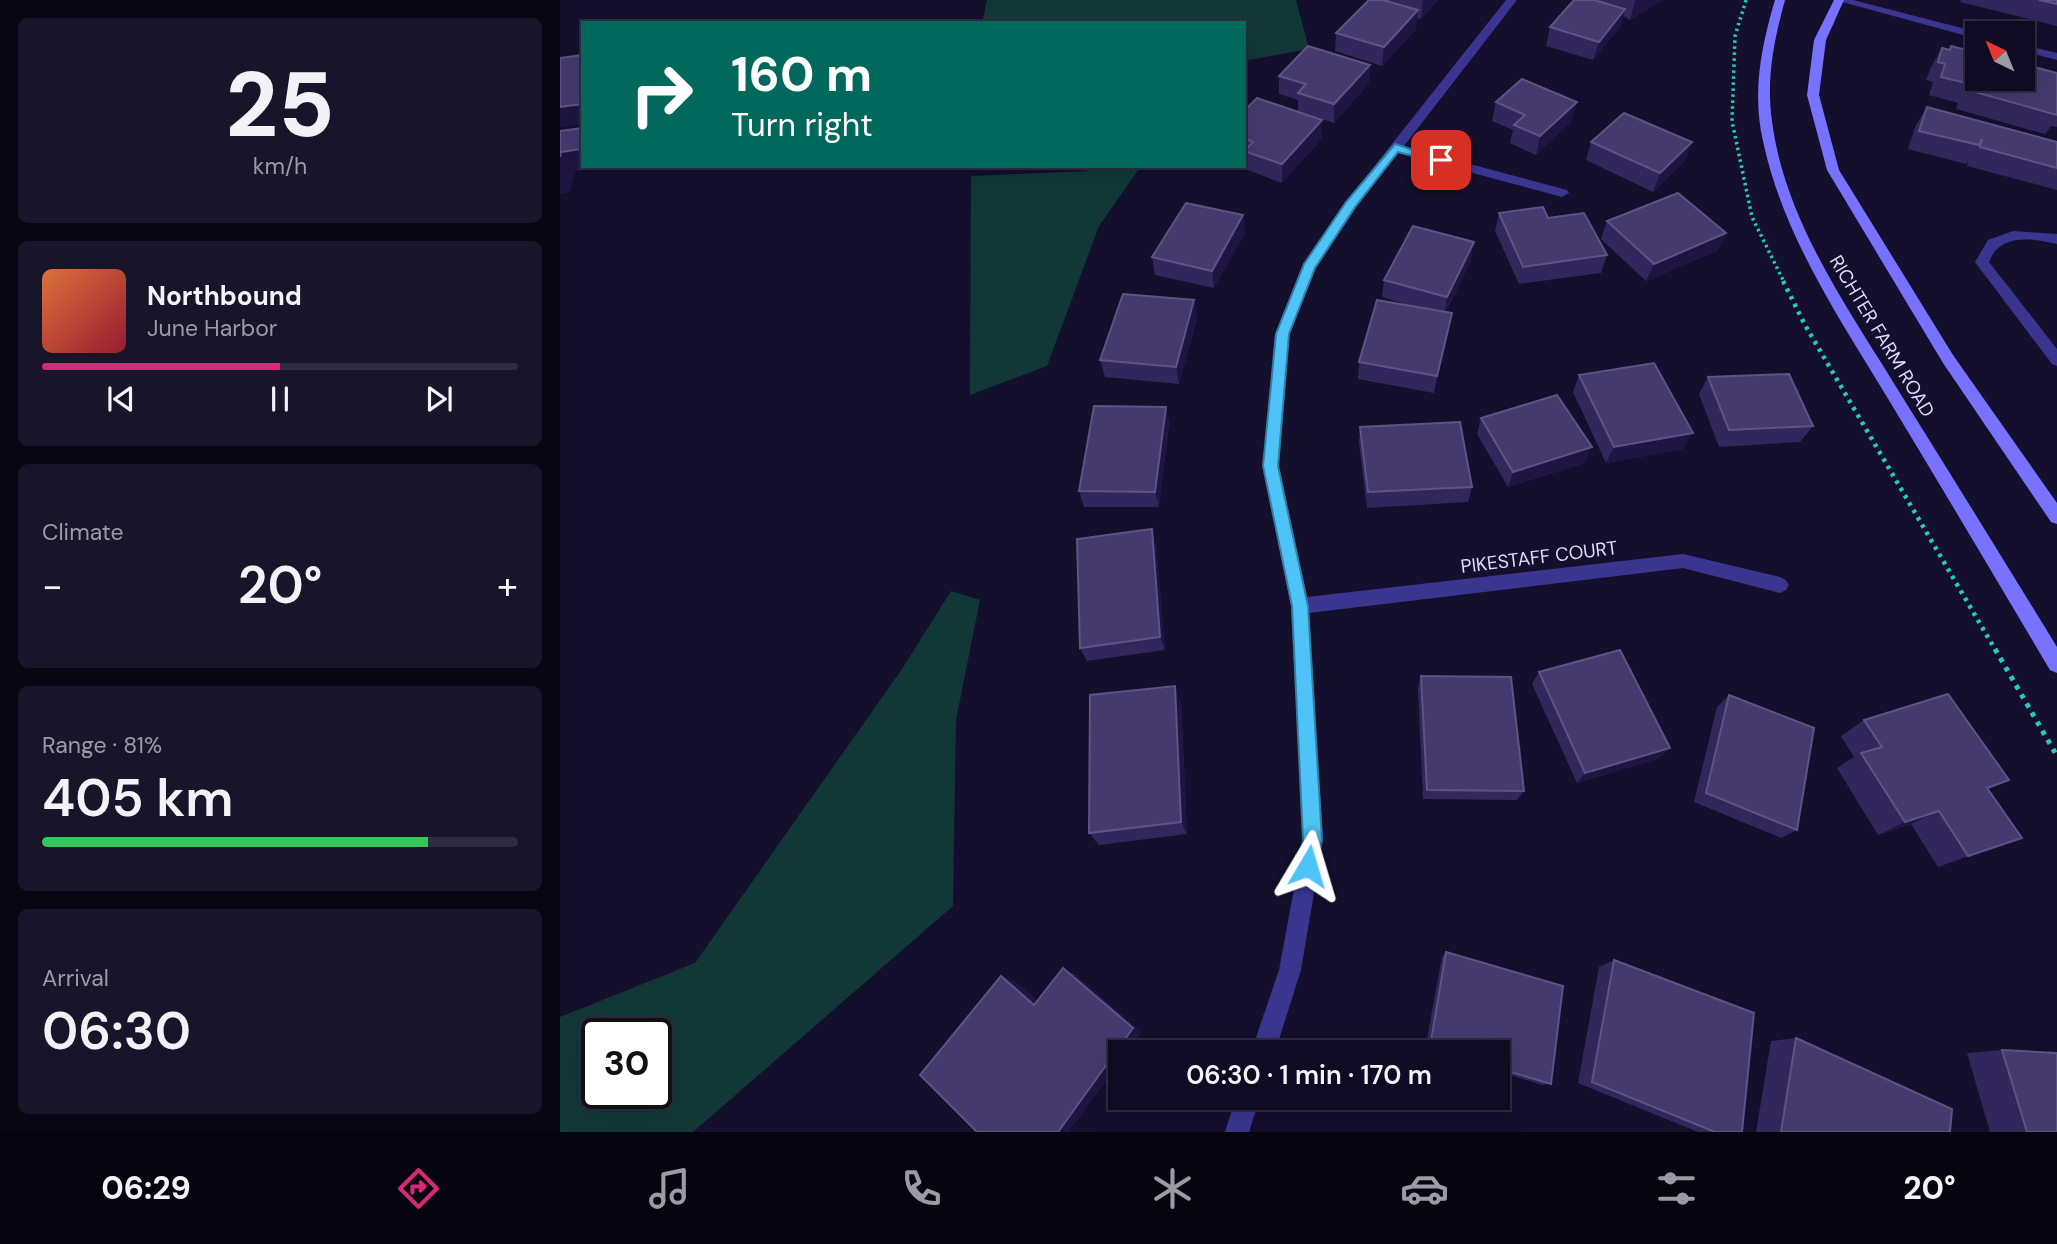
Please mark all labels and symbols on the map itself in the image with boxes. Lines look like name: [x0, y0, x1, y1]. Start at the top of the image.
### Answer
north arrow: [1965, 21, 2035, 91]
pin: [1411, 130, 1471, 190]
street label: RICHTER FARM ROAD: [1824, 250, 1940, 422]
street label: PIKESTAFF COURT: [1459, 535, 1619, 579]
position arrow: [1271, 829, 1345, 903]
speed limit sign: 30: [581, 1018, 672, 1109]

